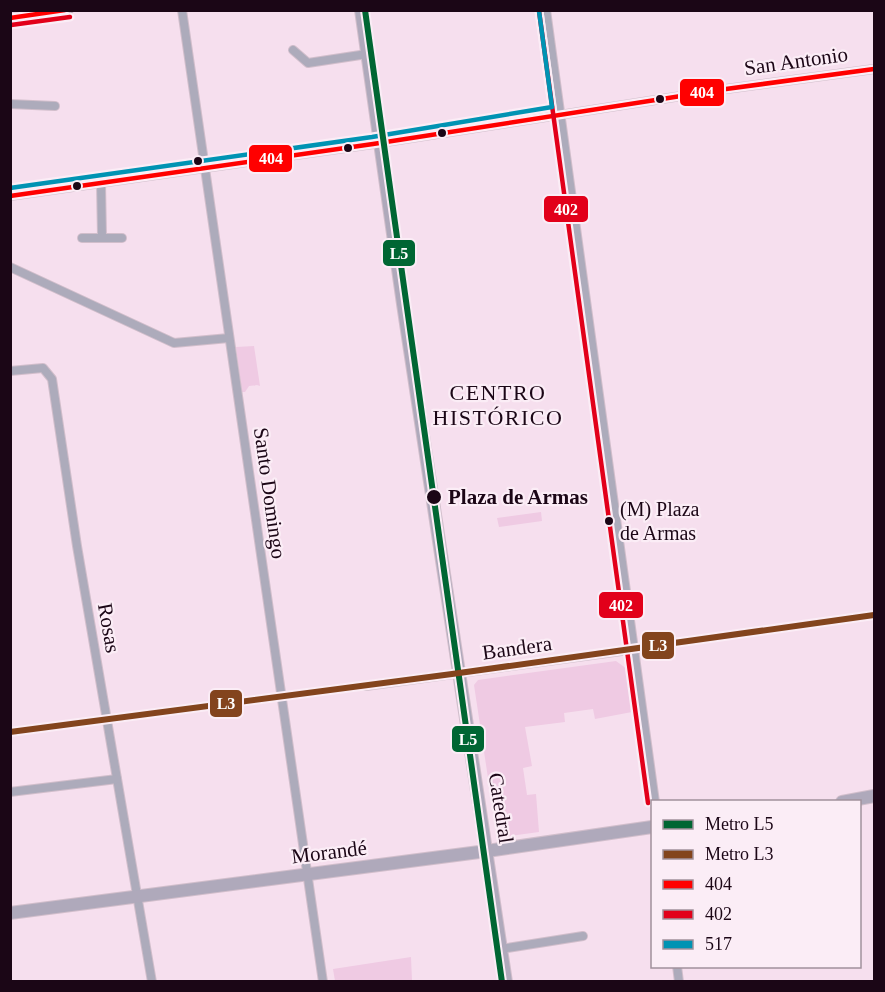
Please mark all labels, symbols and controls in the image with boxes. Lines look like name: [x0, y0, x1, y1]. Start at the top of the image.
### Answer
street label: San Antonio: [743, 42, 849, 80]
line badge: 404: [679, 78, 725, 107]
text: 404: [690, 84, 714, 101]
unlabelled marker: [654, 93, 666, 105]
unlabelled marker: [436, 127, 448, 139]
unlabelled marker: [342, 142, 354, 154]
line badge: 404: [248, 144, 293, 173]
text: 404: [259, 150, 283, 167]
unlabelled marker: [192, 155, 204, 167]
unlabelled marker: [71, 180, 83, 192]
line badge: 402: [543, 195, 589, 223]
text: 402: [554, 201, 578, 218]
line badge: L5: [382, 239, 416, 267]
text: L5: [390, 245, 408, 262]
district label: CENTRO HISTÓRICO: [433, 380, 563, 430]
street label: Santo Domingo: [249, 426, 291, 560]
place label: Plaza de Armas: [448, 485, 588, 509]
marker: Plaza de Armas: [425, 488, 443, 506]
place label: (M) Plaza de Armas: [620, 498, 700, 544]
marker: (M) Plaza de Armas: [603, 515, 615, 527]
line badge: 402: [598, 591, 644, 619]
text: 402: [609, 597, 633, 614]
street label: Rosas: [93, 601, 125, 655]
street label: Bandera: [481, 631, 554, 665]
line badge: L3: [641, 631, 675, 660]
text: L3: [649, 637, 667, 654]
line badge: L3: [209, 689, 243, 718]
text: L3: [217, 695, 235, 712]
line badge: L5: [451, 725, 485, 753]
text: L5: [459, 731, 477, 748]
street label: Catedral: [484, 771, 518, 845]
legend: [651, 800, 861, 968]
text: Metro L5: [705, 814, 773, 834]
street label: Morandé: [290, 835, 368, 869]
text: Metro L3: [705, 844, 773, 864]
text: 404: [705, 874, 732, 894]
text: 402: [705, 904, 732, 924]
text: 517: [705, 934, 732, 954]

